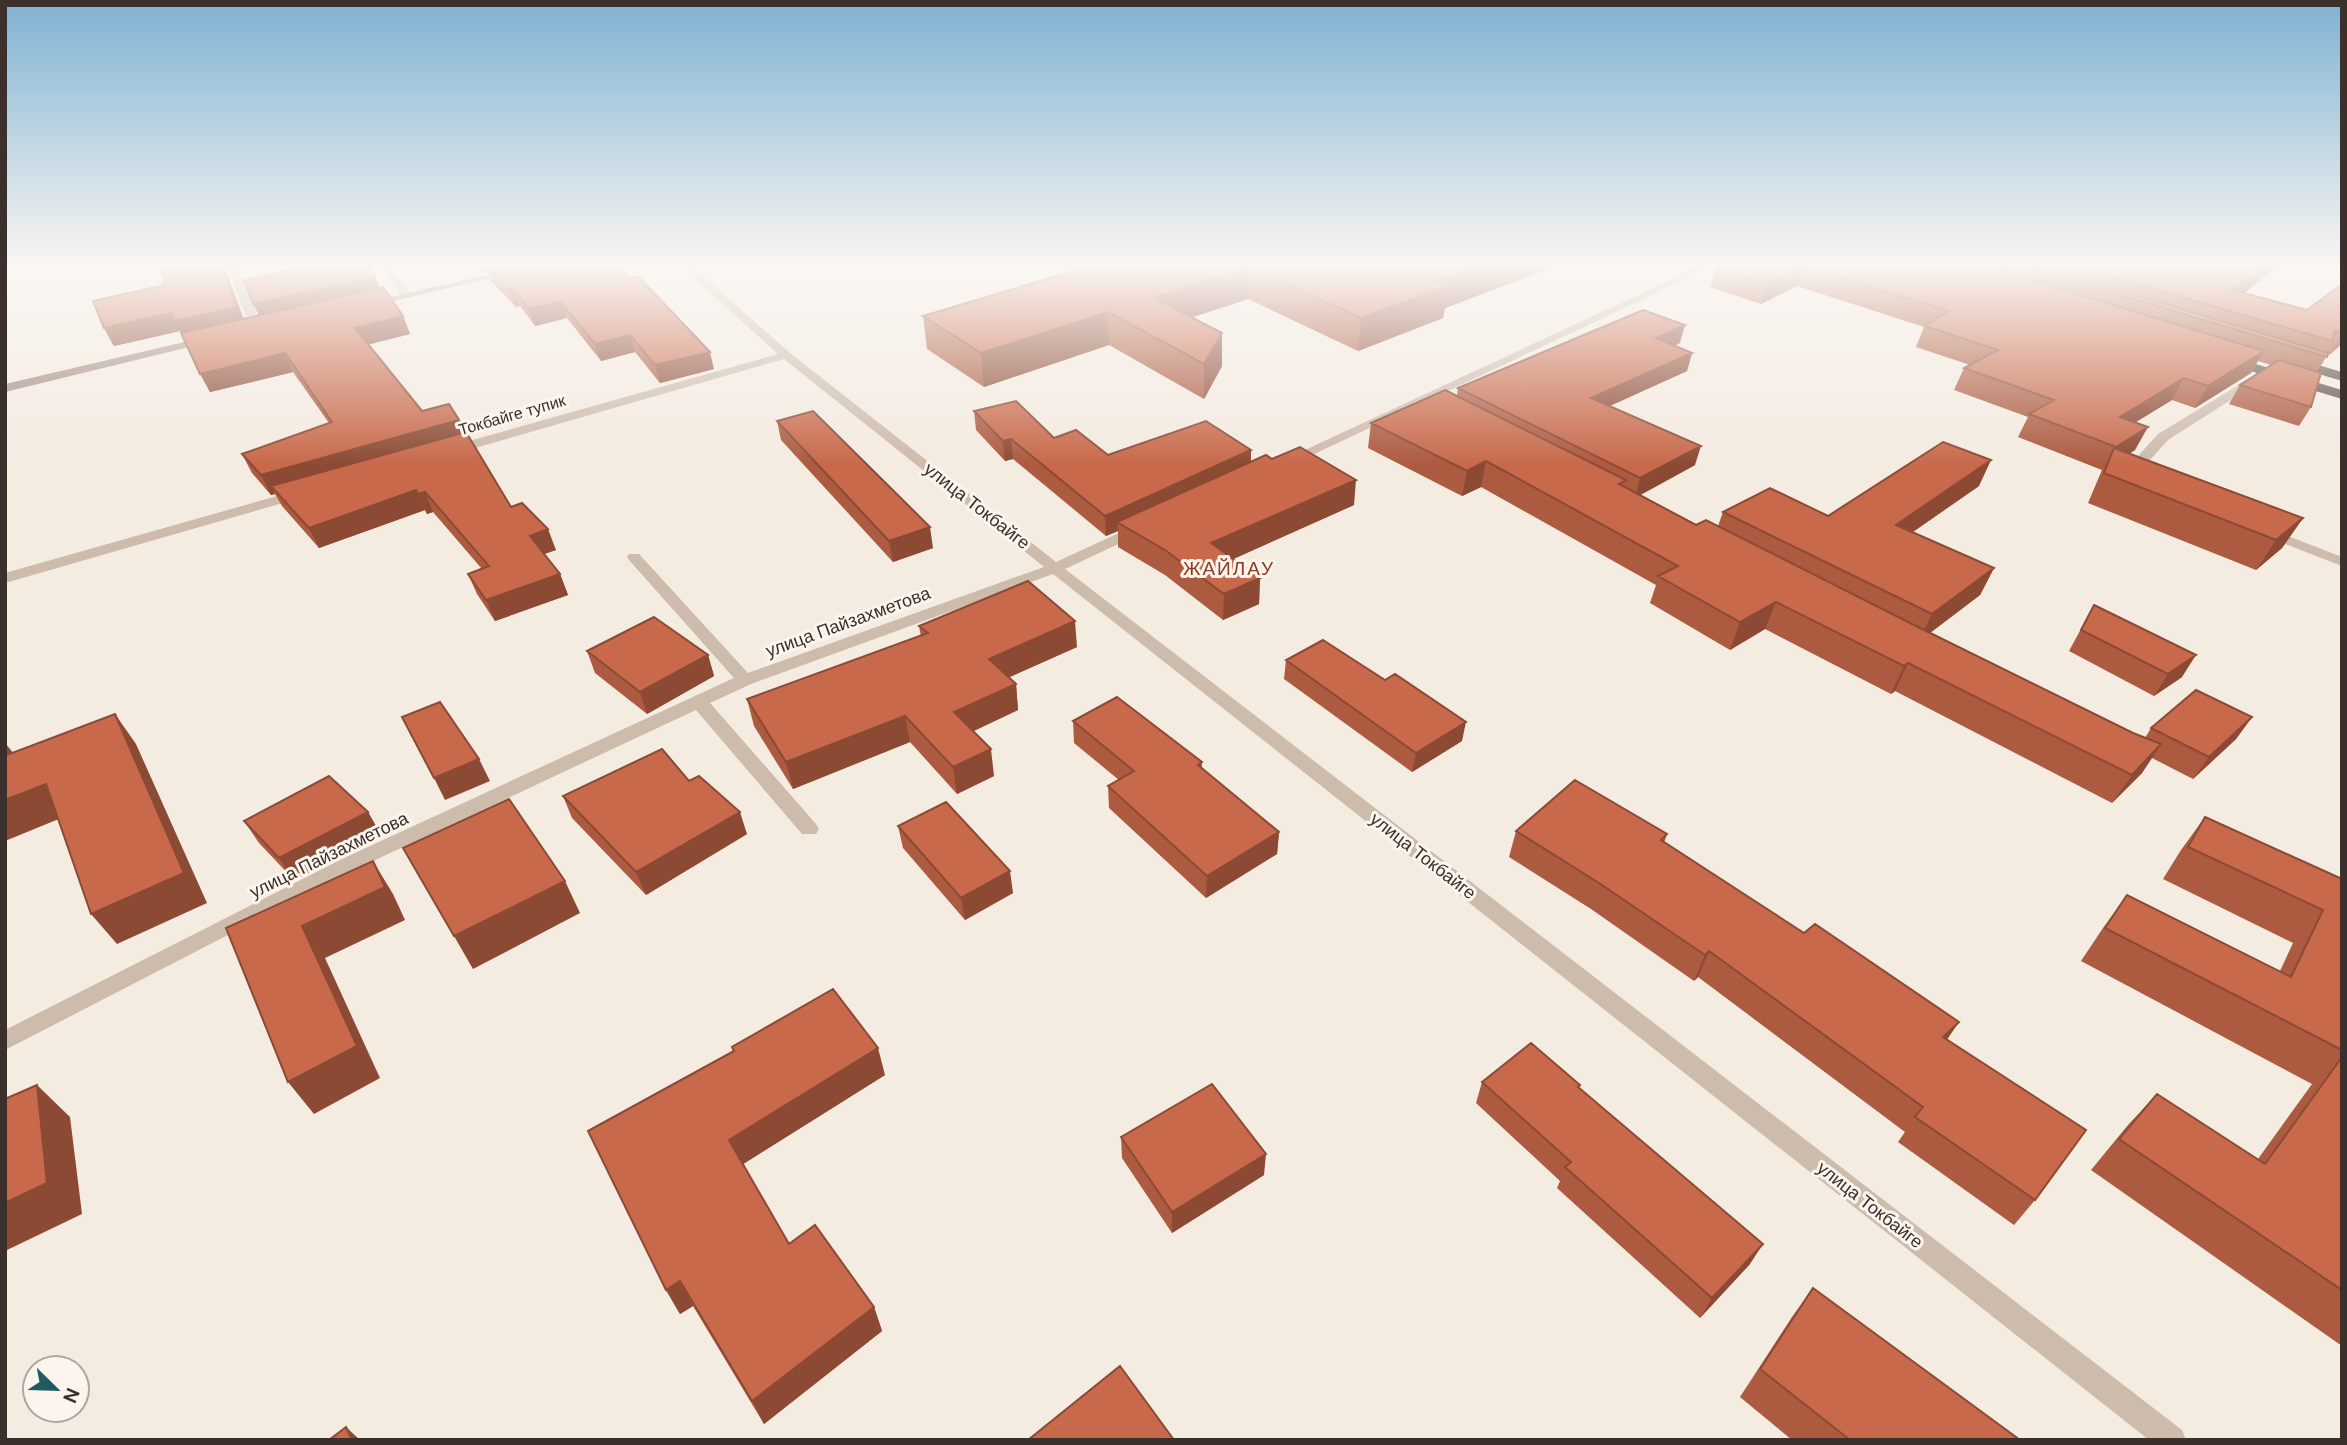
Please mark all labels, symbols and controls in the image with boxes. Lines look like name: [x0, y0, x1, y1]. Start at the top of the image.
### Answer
street label: Токбайге тупик: [456, 389, 569, 440]
street label: улица Токбайге: [919, 457, 1035, 555]
district label: ЖАЙЛАУ: [1183, 556, 1275, 581]
street label: улица Пайзахметова: [762, 581, 935, 663]
street label: улица Пайзахметова: [246, 806, 413, 904]
street label: улица Токбайге: [1365, 807, 1481, 905]
street label: улица Токбайге: [1812, 1156, 1928, 1254]
north arrow: [21, 1354, 91, 1424]
text: N: [57, 1384, 85, 1407]

